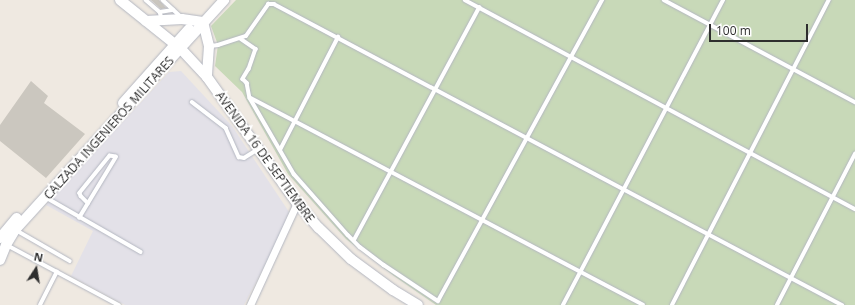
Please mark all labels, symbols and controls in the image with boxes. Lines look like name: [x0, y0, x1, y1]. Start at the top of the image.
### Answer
scale bar: [711, 16, 810, 42]
text: 100 m: [716, 22, 751, 39]
street label: CALZADA INGENIEROS MILITARES: [41, 54, 177, 202]
street label: AVENIDA 16 DE SEPTIEMBRE: [213, 89, 317, 225]
north arrow: [16, 249, 56, 289]
text: N: [33, 249, 45, 265]

